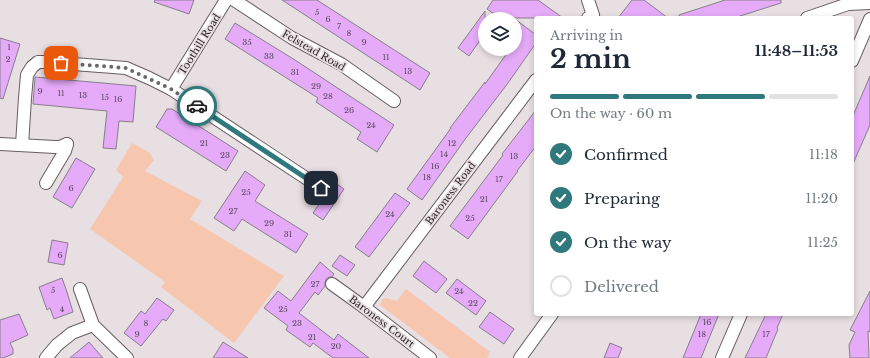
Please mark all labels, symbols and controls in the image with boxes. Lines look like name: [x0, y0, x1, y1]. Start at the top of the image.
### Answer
house number: 5: [315, 7, 320, 17]
street label: Toothill Road: [175, 11, 224, 77]
map controls: [478, 12, 522, 56]
button: layers: [478, 12, 522, 56]
house number: 6: [325, 14, 331, 24]
house number: 7: [337, 21, 342, 31]
street label: Felstead Road: [280, 27, 348, 74]
text: Arriving in: [550, 27, 623, 44]
house number: 8: [347, 28, 352, 38]
house number: 35: [242, 37, 252, 47]
house number: 9: [361, 37, 367, 47]
text: 11:48–11:53: [754, 41, 838, 60]
house number: 1: [7, 42, 11, 52]
text: 2 min: [550, 43, 631, 75]
pin: [44, 46, 78, 80]
house number: 33: [264, 51, 274, 61]
icon: bag: [50, 52, 72, 74]
house number: 11: [382, 52, 390, 62]
house number: 2: [6, 54, 11, 64]
house number: 13: [404, 66, 412, 76]
house number: 31: [291, 67, 300, 77]
house number: 29: [311, 81, 321, 91]
house number: 9: [37, 86, 43, 96]
courier: [177, 86, 217, 126]
house number: 11: [57, 88, 65, 98]
house number: 13: [79, 90, 87, 100]
house number: 28: [323, 91, 333, 101]
house number: 15: [101, 92, 110, 102]
house number: 16: [114, 94, 122, 104]
icon: car: [186, 95, 208, 117]
house number: 26: [344, 105, 354, 115]
text: On the way · 60 m: [550, 105, 672, 122]
house number: 24: [366, 120, 376, 130]
house number: 21: [200, 138, 209, 148]
house number: 12: [448, 138, 456, 148]
icon: check: [550, 143, 572, 165]
text: Confirmed: [584, 145, 668, 164]
text: 11:18: [809, 146, 838, 163]
house number: 14: [440, 149, 448, 159]
house number: 23: [220, 150, 230, 160]
house number: 13: [510, 151, 518, 161]
street label: Baroness Road: [422, 159, 478, 227]
house number: 16: [431, 161, 439, 171]
pin: [304, 171, 338, 205]
house number: 18: [423, 172, 431, 182]
house number: 17: [495, 174, 504, 184]
icon: home: [310, 177, 332, 199]
house number: 6: [68, 183, 74, 193]
house number: 25: [241, 187, 251, 197]
icon: check: [550, 187, 572, 209]
text: Preparing: [584, 189, 660, 208]
text: 11:20: [805, 190, 838, 207]
house number: 21: [480, 194, 489, 204]
house number: 27: [229, 206, 238, 216]
house number: 24: [385, 209, 395, 219]
house number: 25: [465, 213, 475, 223]
house number: 29: [264, 218, 274, 228]
house number: 31: [284, 229, 293, 239]
icon: check: [550, 231, 572, 253]
text: On the way: [584, 233, 672, 252]
text: 11:25: [807, 234, 838, 251]
house number: 6: [57, 250, 63, 260]
text: Delivered: [584, 277, 659, 296]
house number: 27: [311, 279, 320, 289]
house number: 5: [51, 285, 56, 295]
house number: 24: [454, 286, 464, 296]
street label: Baroness Court: [346, 292, 417, 350]
house number: 22: [468, 298, 478, 308]
house number: 4: [60, 304, 65, 314]
house number: 25: [278, 304, 288, 314]
house number: 16: [703, 317, 711, 327]
house number: 8: [144, 318, 149, 328]
house number: 23: [292, 318, 302, 328]
house number: 9: [134, 329, 140, 339]
house number: 18: [698, 329, 706, 339]
house number: 17: [762, 329, 771, 339]
house number: 21: [308, 332, 317, 342]
house number: 20: [331, 341, 342, 351]

